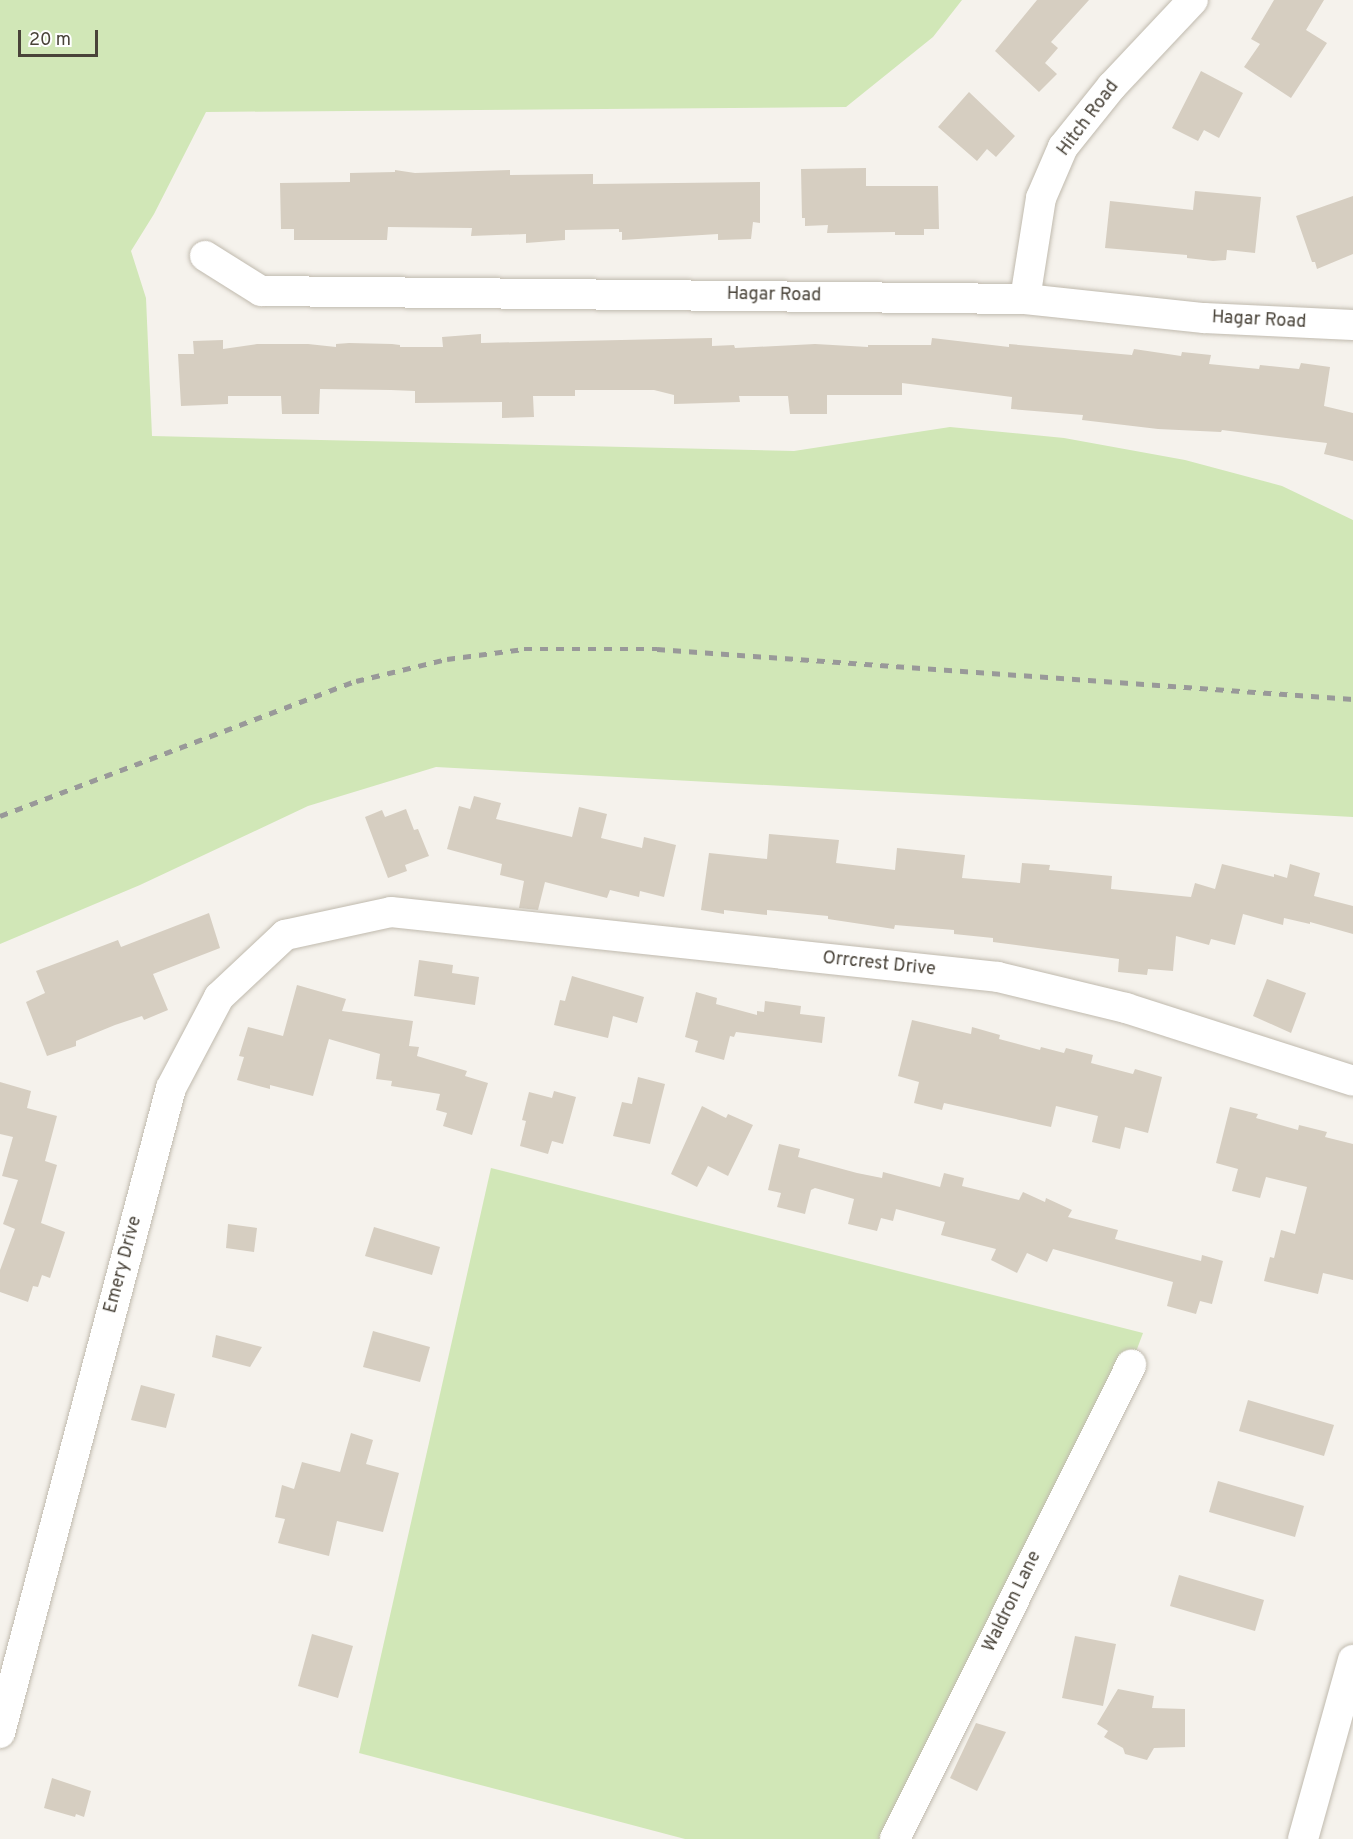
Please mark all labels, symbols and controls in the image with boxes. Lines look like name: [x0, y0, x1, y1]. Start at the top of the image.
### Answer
scale bar: [21, 18, 100, 56]
text: 20 m: [29, 29, 71, 52]
street label: Hitch Road: [1054, 77, 1124, 161]
street label: Hagar Road: [726, 284, 822, 308]
street label: Hagar Road: [1211, 308, 1307, 334]
street label: Orrcrest Drive: [821, 948, 937, 982]
street label: Emery Drive: [101, 1214, 147, 1316]
street label: Waldron Lane: [979, 1548, 1047, 1656]

